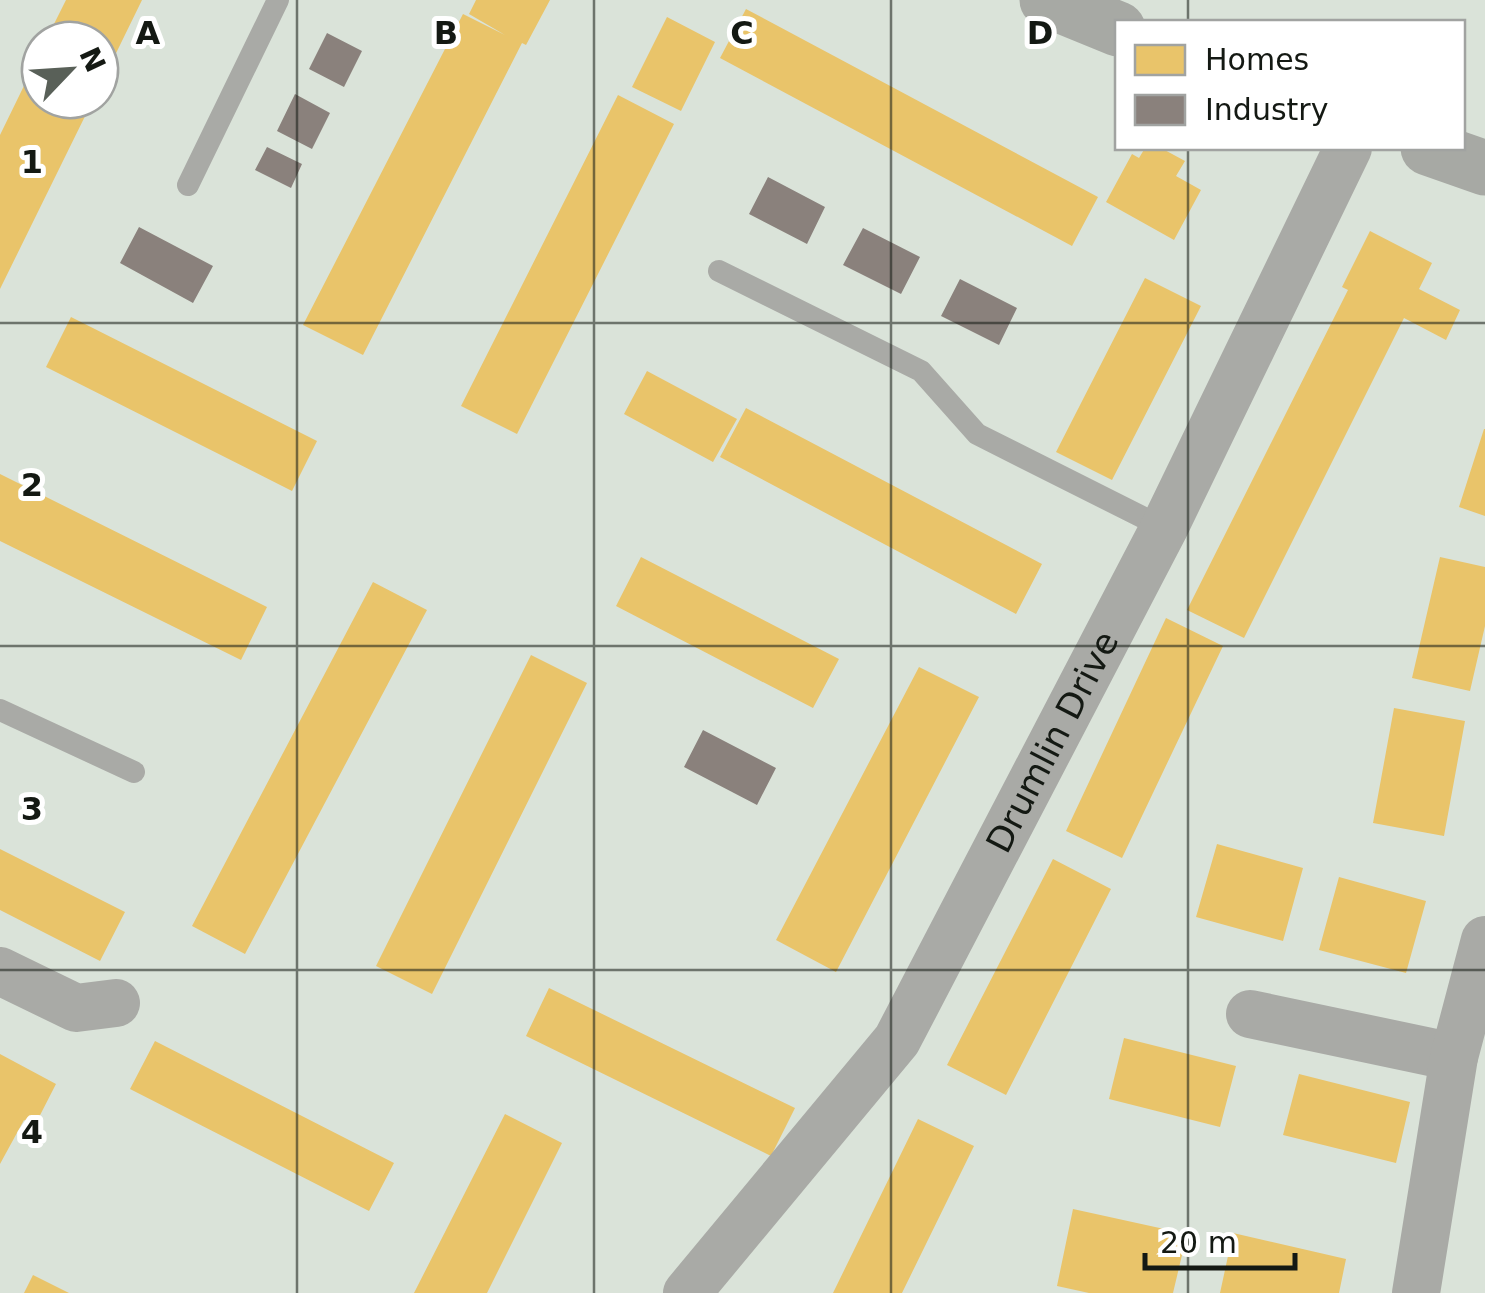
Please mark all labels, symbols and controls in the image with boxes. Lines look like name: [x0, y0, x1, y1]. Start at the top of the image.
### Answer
text: A: [136, 14, 161, 52]
text: B: [434, 14, 458, 52]
text: C: [730, 14, 754, 52]
text: D: [1027, 14, 1053, 52]
north arrow: [20, 20, 120, 120]
legend: [1115, 20, 1465, 150]
text: N: [72, 42, 112, 77]
text: Homes: [1205, 42, 1309, 77]
text: Industry: [1205, 92, 1328, 127]
text: 1: [21, 143, 43, 181]
text: 2: [21, 466, 43, 504]
street label: Drumlin Drive: [978, 625, 1127, 859]
text: 3: [21, 790, 43, 828]
text: 4: [21, 1113, 43, 1151]
scale bar: [1145, 1208, 1295, 1270]
text: 20 m: [1160, 1225, 1237, 1260]

